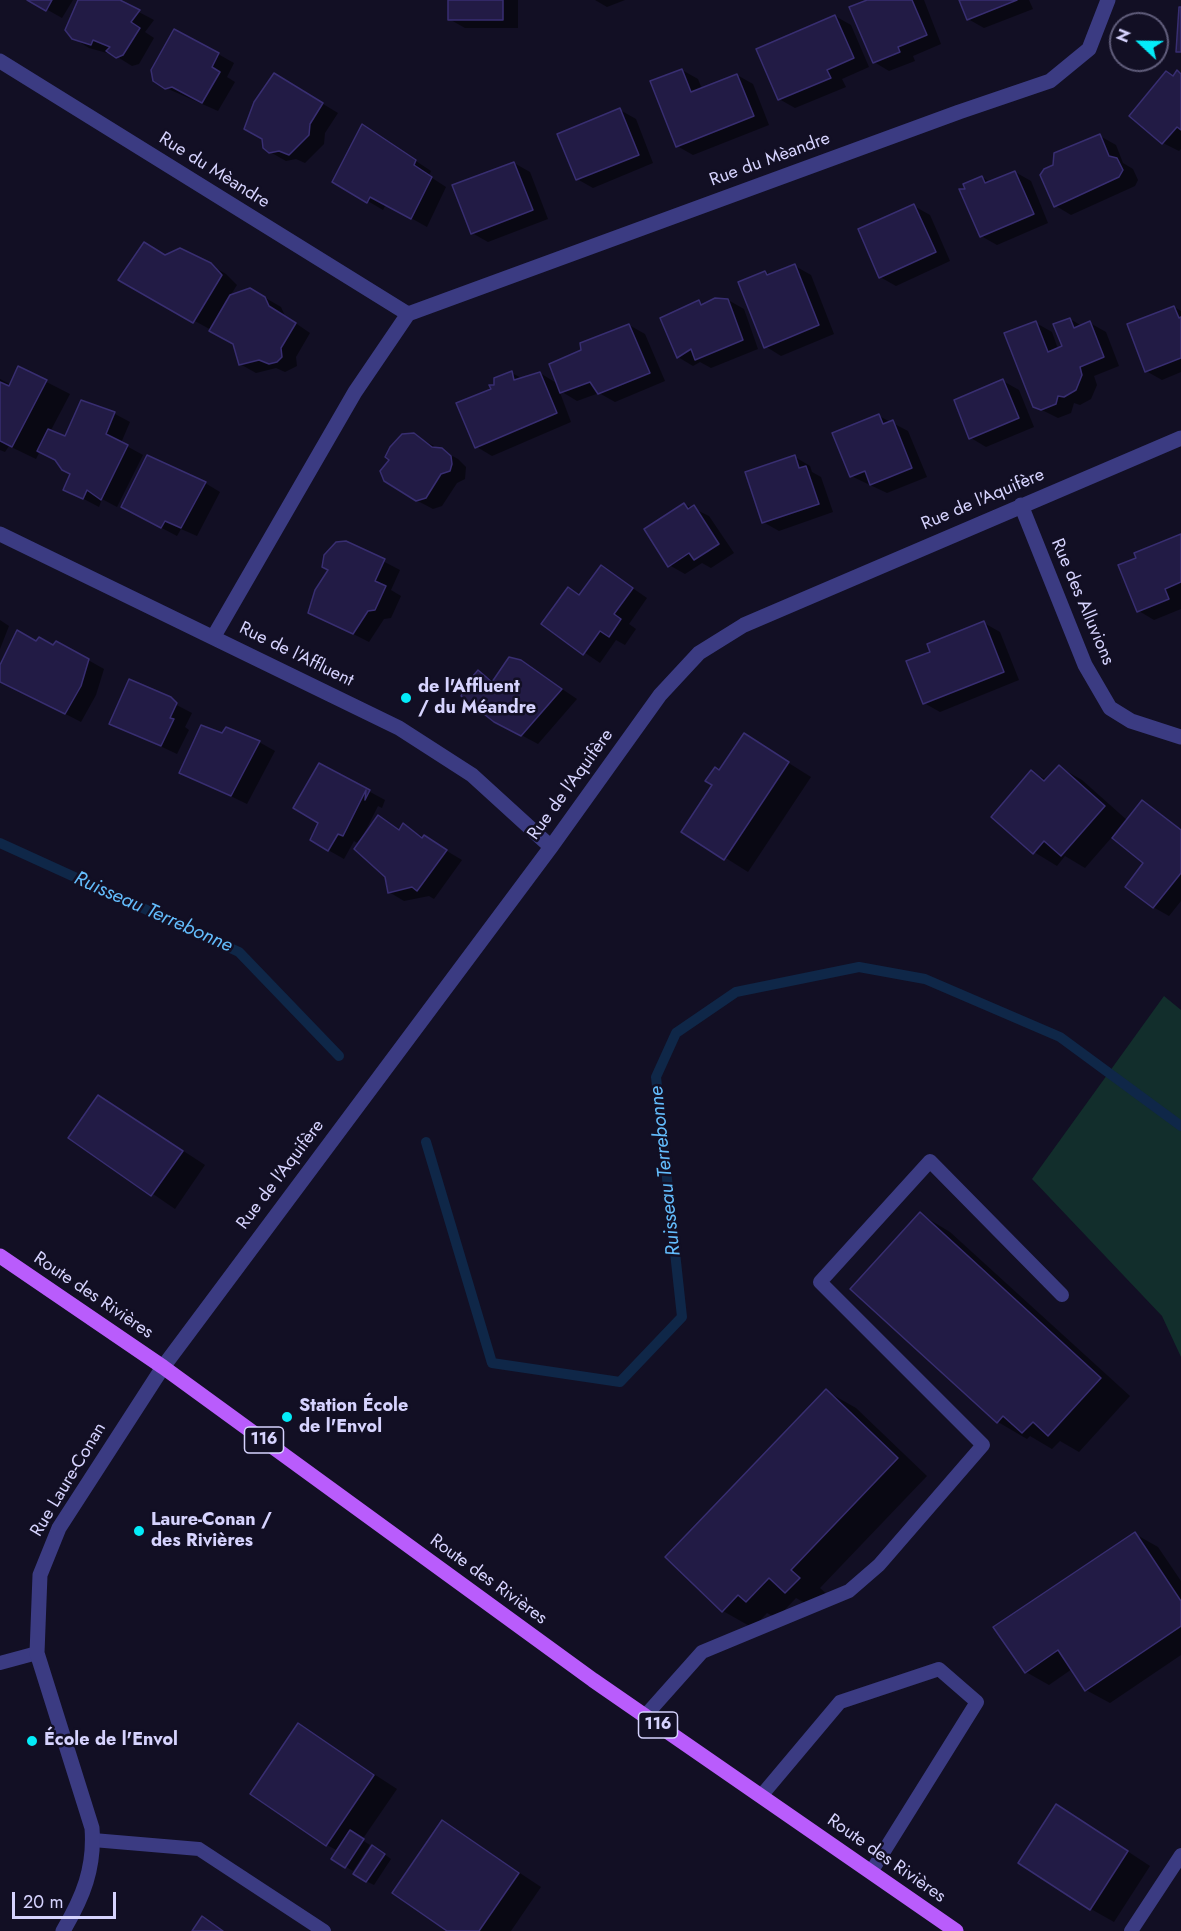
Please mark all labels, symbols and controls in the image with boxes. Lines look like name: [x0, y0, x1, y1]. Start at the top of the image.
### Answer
north arrow: [1109, 12, 1169, 72]
text: N: [1111, 26, 1137, 46]
street label: Rue du Mèandre: [155, 128, 273, 214]
street label: Rue du Mèandre: [707, 128, 833, 192]
street label: Rue de l'Aquifère: [918, 464, 1048, 536]
street label: Rue des Alluvions: [1046, 536, 1118, 668]
street label: Rue de l'Affluent: [235, 618, 357, 692]
place label: de l'Affluent / du Méandre: [418, 677, 536, 720]
marker: de l'Affluent / du Méandre: [399, 691, 413, 705]
street label: Rue de l'Aquifère: [524, 725, 618, 845]
water label: Ruisseau Terrebonne: [70, 867, 236, 959]
water label: Ruisseau Terrebonne: [645, 1085, 687, 1257]
street label: Rue de l'Aquifère: [233, 1116, 329, 1234]
street label: Route des Rivières: [29, 1248, 157, 1344]
place label: Station École de l'Envol: [299, 1396, 408, 1438]
marker: Station École de l'Envol: [280, 1410, 294, 1424]
street label: Rue Laure-Conan: [27, 1419, 111, 1541]
road number: 116: [244, 1427, 284, 1453]
place label: Laure-Conan / des Rivières: [151, 1510, 272, 1552]
marker: Laure-Conan / des Rivières: [132, 1524, 146, 1538]
street label: Route des Rivières: [425, 1530, 551, 1630]
road number: 116: [638, 1712, 678, 1738]
place label: École de l'Envol: [44, 1730, 178, 1752]
marker: École de l'Envol: [25, 1734, 39, 1748]
street label: Route des Rivières: [823, 1810, 949, 1908]
scale bar: [15, 1880, 118, 1918]
text: 20 m: [23, 1889, 63, 1915]

